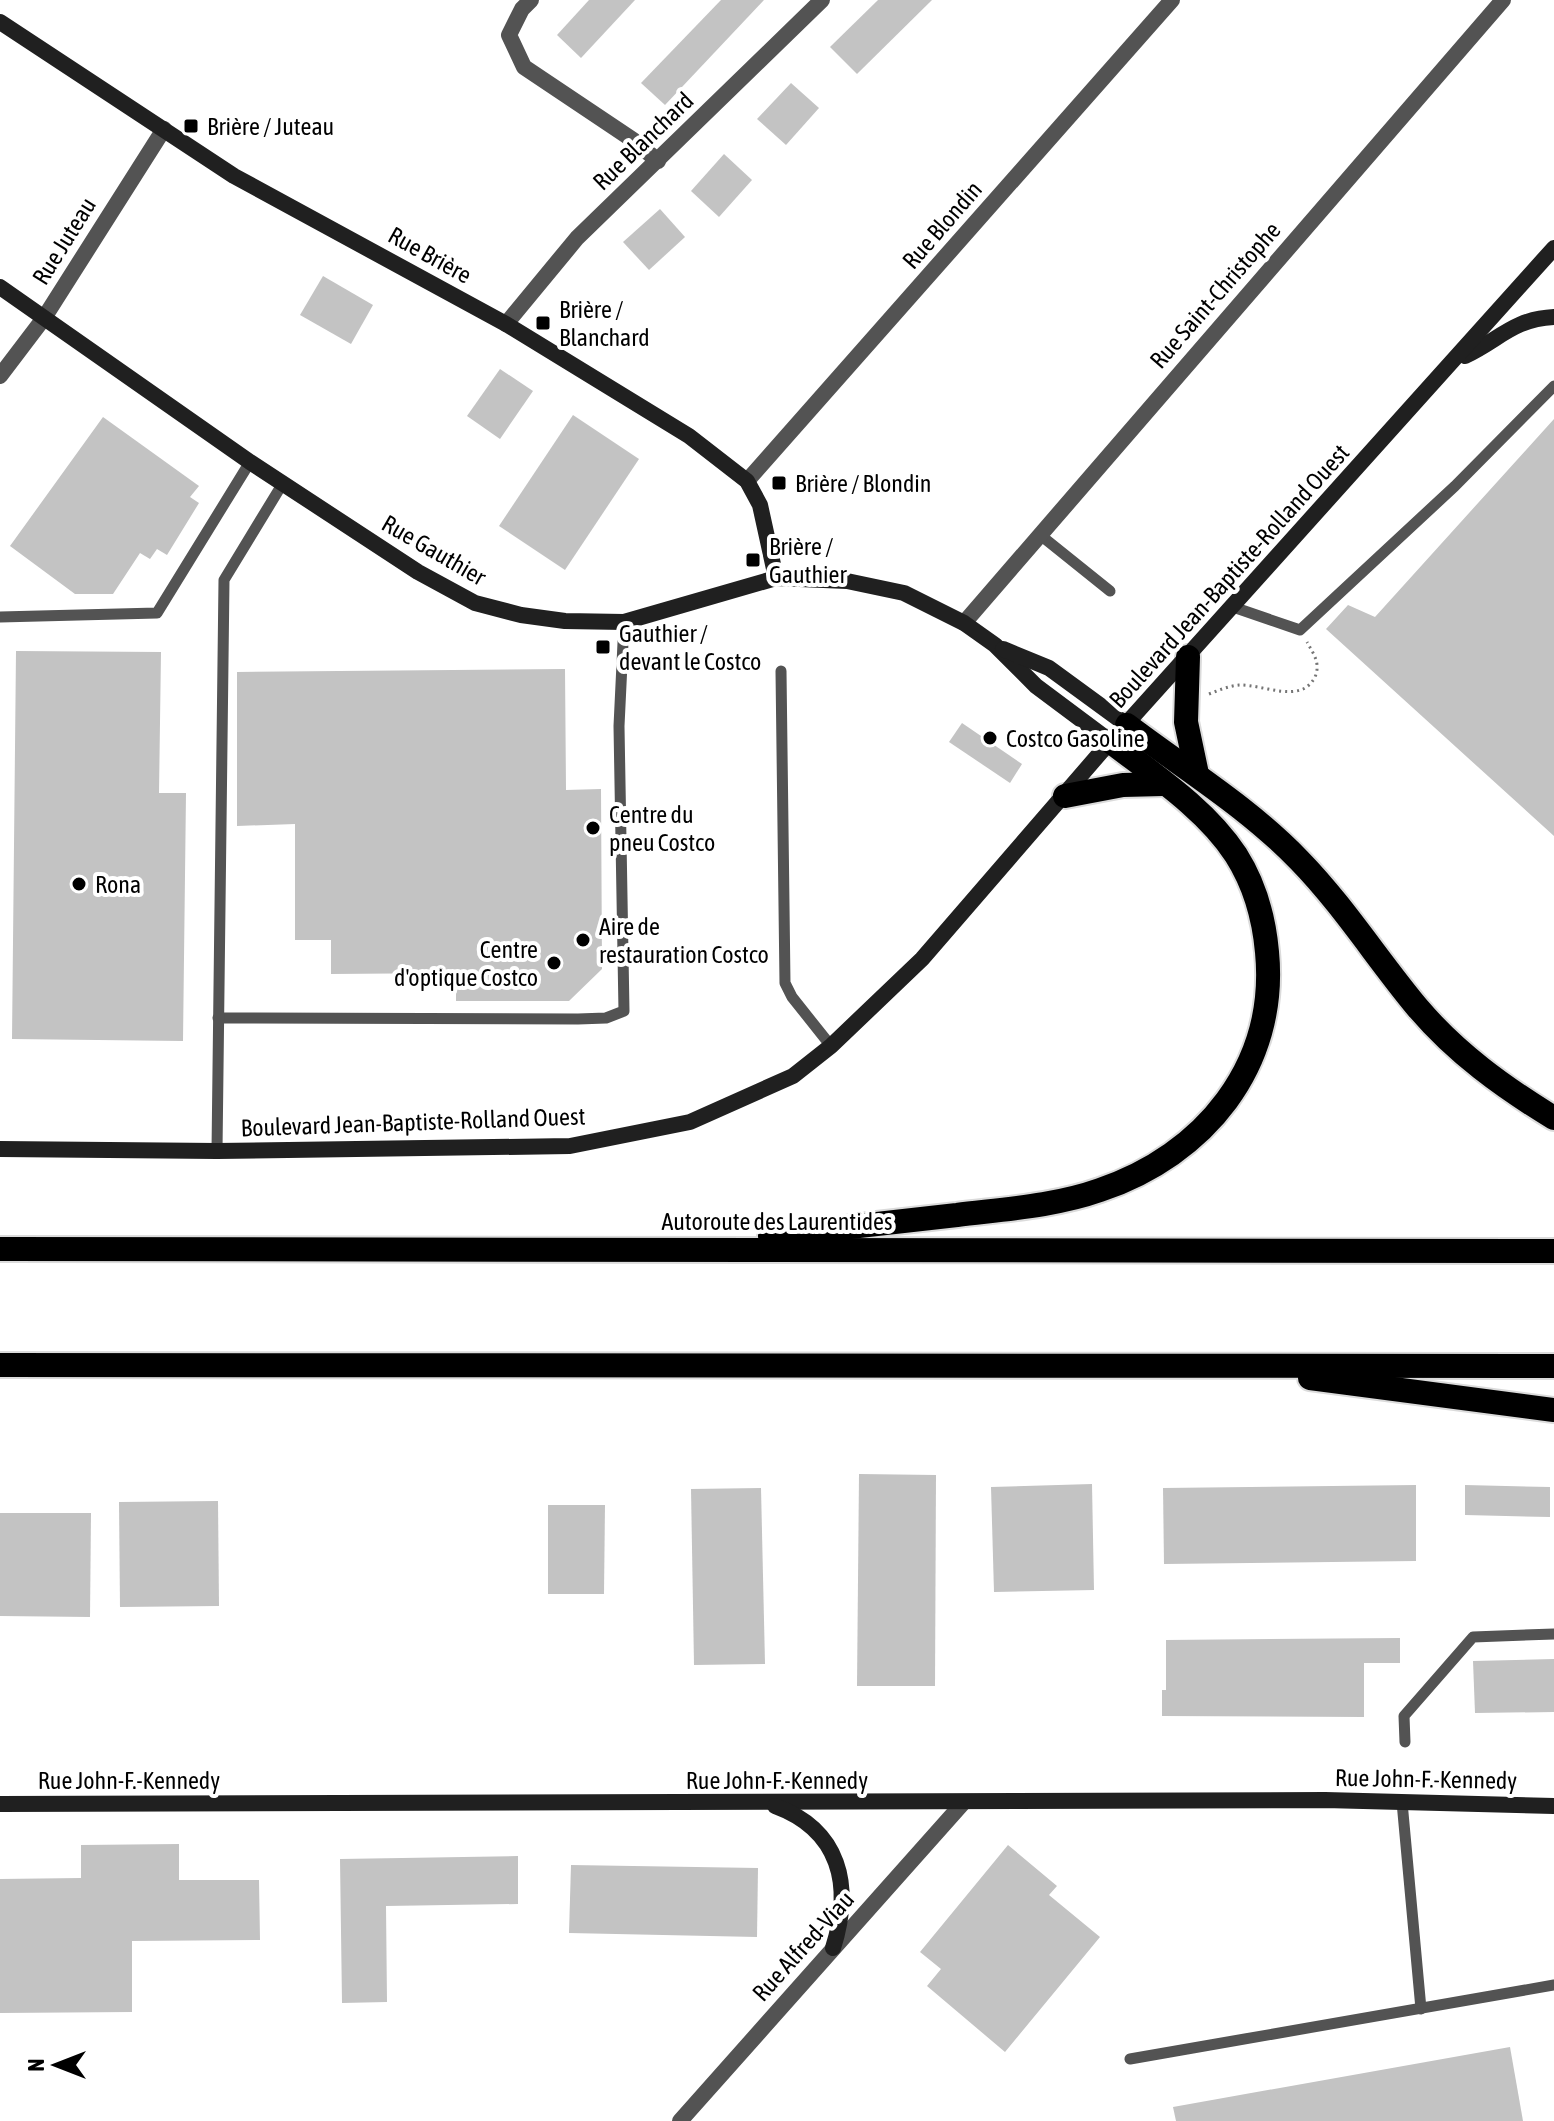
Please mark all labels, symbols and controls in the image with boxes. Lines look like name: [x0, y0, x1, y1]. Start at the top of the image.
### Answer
street label: Rue Blanchard: [587, 87, 699, 195]
place label: Brière / Juteau: [207, 113, 334, 140]
marker: Brière / Juteau: [182, 117, 200, 135]
street label: Rue Blondin: [897, 176, 987, 274]
street label: Rue Juteau: [27, 193, 101, 289]
street label: Rue Saint-Christophe: [1144, 217, 1286, 373]
street label: Rue Brière: [384, 221, 476, 289]
place label: Brière / Blanchard: [559, 296, 650, 351]
marker: Brière / Blanchard: [534, 314, 552, 332]
street label: Boulevard Jean-Baptiste-Rolland Ouest: [1104, 439, 1354, 713]
place label: Brière / Blondin: [795, 470, 932, 497]
marker: Brière / Blondin: [770, 474, 788, 492]
street label: Rue Gauthier: [377, 509, 491, 591]
place label: Brière / Gauthier: [769, 533, 847, 588]
marker: Brière / Gauthier: [744, 551, 762, 569]
place label: Gauthier / devant le Costco: [619, 620, 761, 675]
marker: Gauthier / devant le Costco: [594, 638, 612, 656]
place label: Costco Gasoline: [1006, 725, 1145, 752]
marker: Costco Gasoline: [981, 729, 999, 747]
place label: Centre du pneu Costco: [609, 801, 715, 856]
marker: Centre du pneu Costco: [584, 819, 602, 837]
place label: Rona: [95, 871, 141, 898]
marker: Rona: [70, 875, 88, 893]
place label: Aire de restauration Costco: [599, 913, 769, 968]
marker: Aire de restauration Costco: [574, 931, 592, 949]
place label: Centre d'optique Costco: [394, 936, 538, 991]
marker: Centre d'optique Costco: [545, 954, 563, 972]
street label: Boulevard Jean-Baptiste-Rolland Ouest: [240, 1102, 586, 1142]
street label: Autoroute des Laurentides: [662, 1208, 892, 1235]
street label: Rue John-F.-Kennedy: [1335, 1764, 1517, 1794]
street label: Rue John-F.-Kennedy: [38, 1767, 220, 1794]
street label: Rue John-F.-Kennedy: [686, 1767, 868, 1794]
street label: Rue Alfred-Viau: [747, 1886, 859, 2006]
north arrow: [16, 2025, 96, 2105]
text: N: [23, 2059, 49, 2071]

